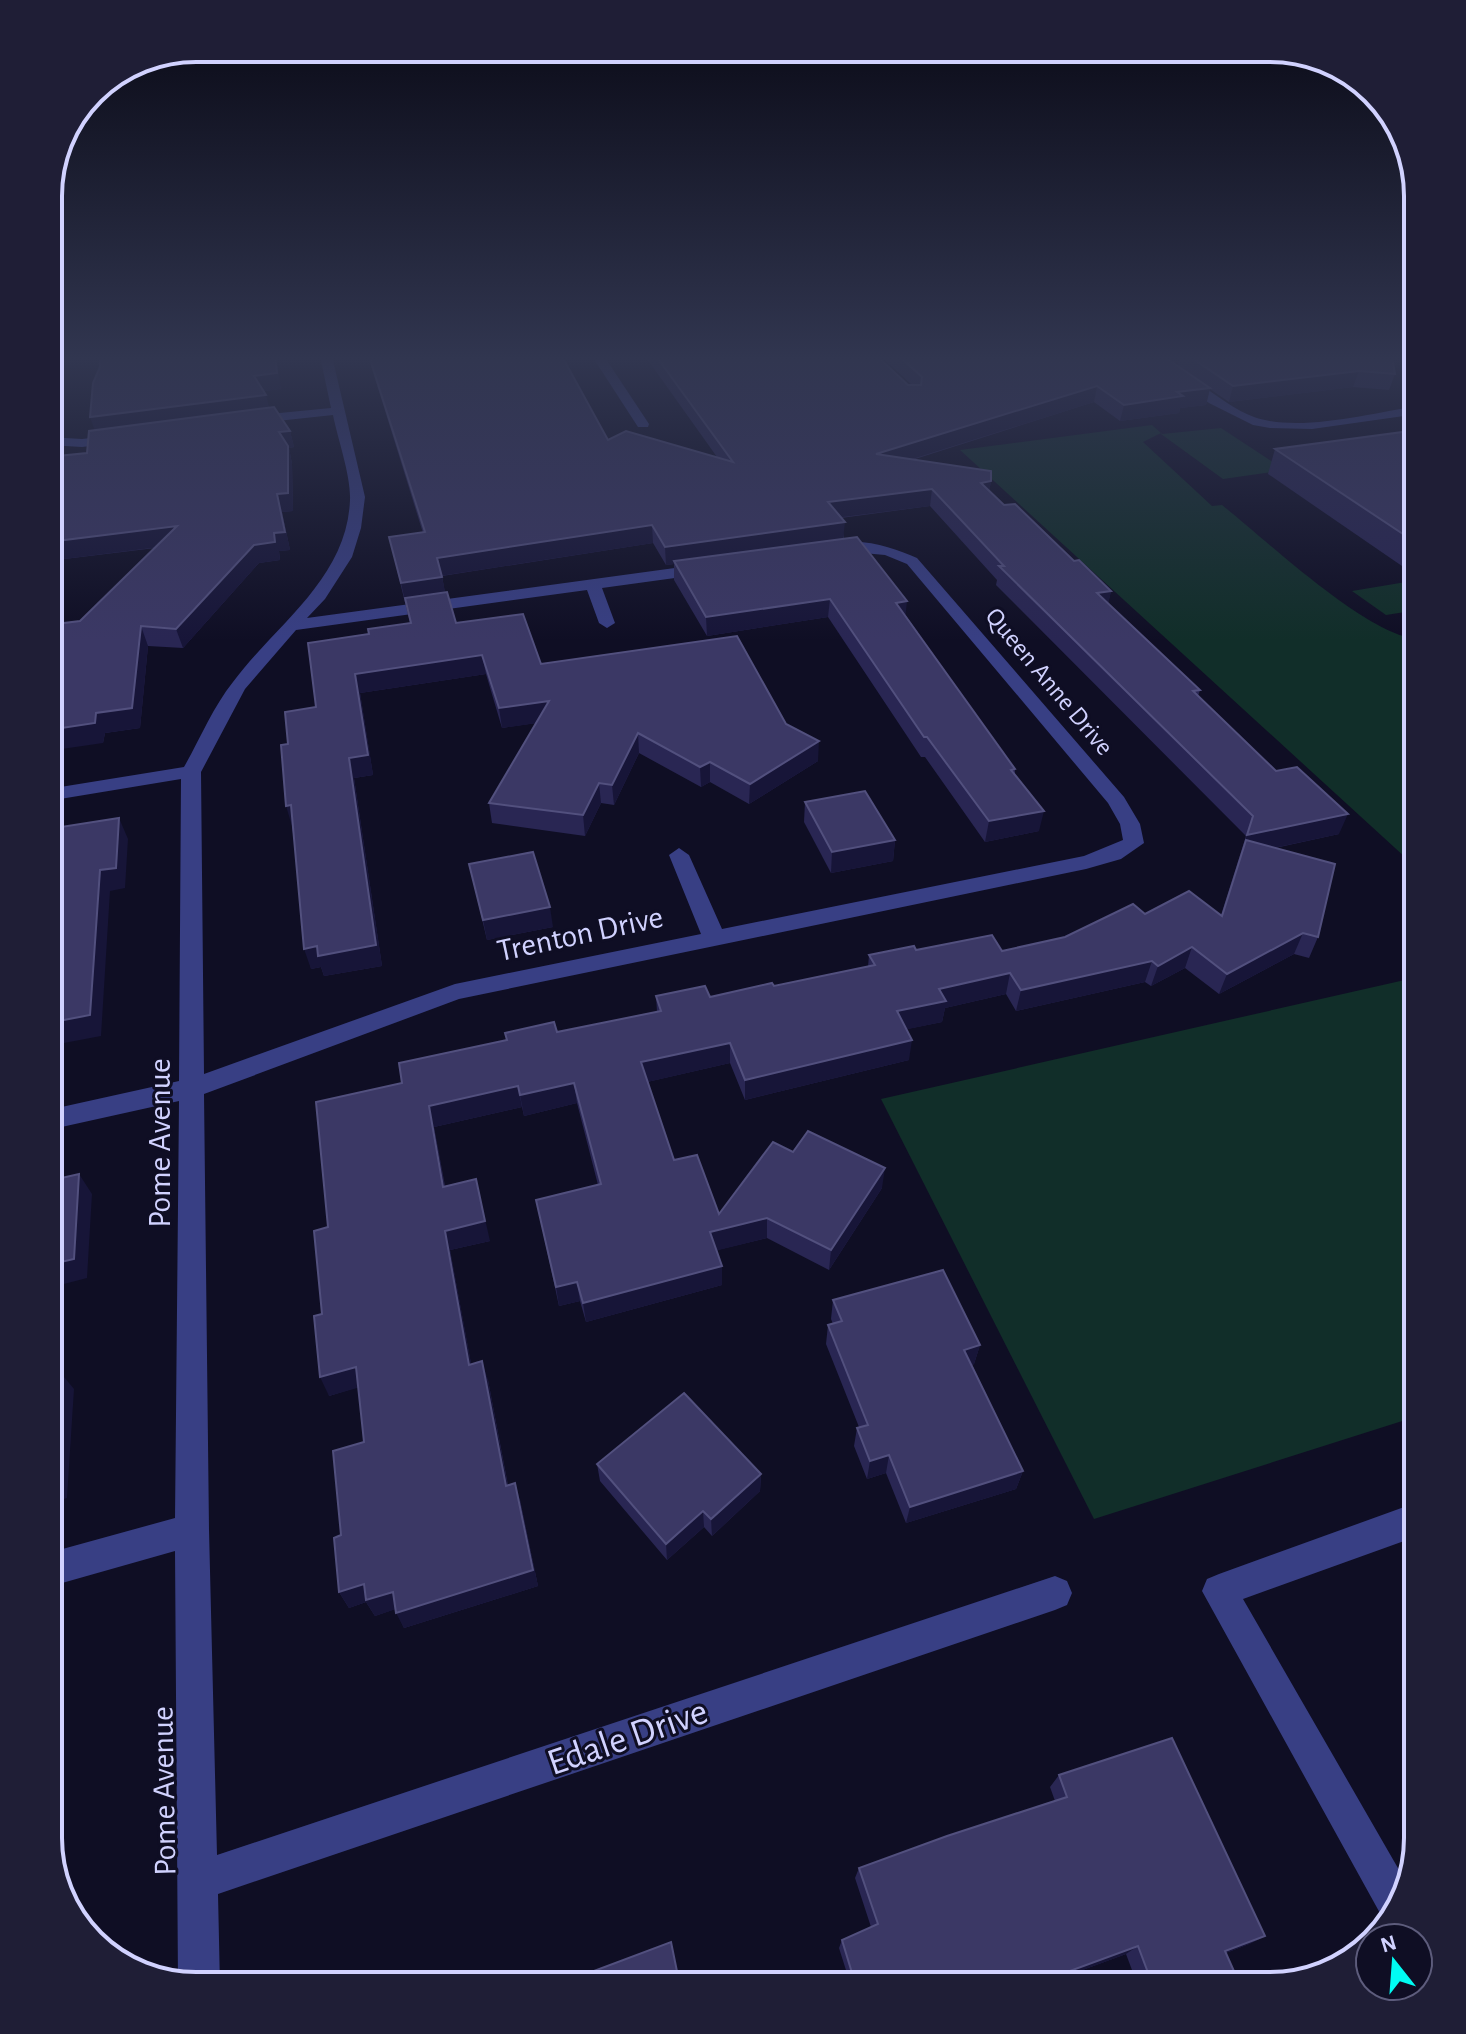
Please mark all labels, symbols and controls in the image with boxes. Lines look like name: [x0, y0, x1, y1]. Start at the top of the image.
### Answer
street label: Queen Anne Drive: [980, 603, 1118, 760]
street label: Trenton Drive: [494, 901, 666, 967]
street label: Pome Avenue: [144, 1058, 176, 1228]
street label: Edale Drive: [543, 1693, 713, 1783]
street label: Pome Avenue: [147, 1706, 181, 1876]
north arrow: [1354, 1922, 1434, 2002]
text: N: [1378, 1931, 1399, 1957]

